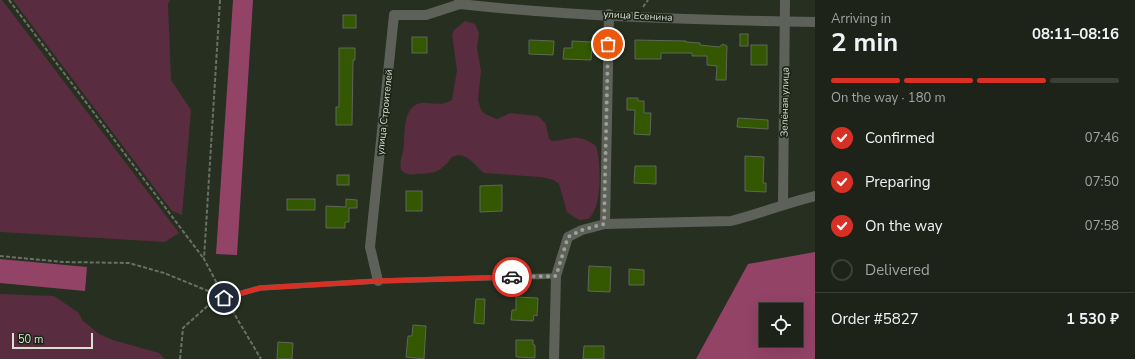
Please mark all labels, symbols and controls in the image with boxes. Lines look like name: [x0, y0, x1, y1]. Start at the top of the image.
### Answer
street label: улица Есенина: [603, 7, 673, 25]
text: Arriving in: [831, 10, 891, 28]
text: 08:11–08:16: [1032, 24, 1119, 44]
text: 2 min: [831, 25, 898, 60]
pin: [591, 27, 625, 61]
icon: bag: [597, 33, 619, 55]
street label: Зелёная улица: [777, 67, 793, 137]
street label: улица Строителей: [374, 69, 396, 156]
text: On the way · 180 m: [831, 89, 946, 107]
icon: check: [831, 127, 853, 149]
text: Confirmed: [865, 128, 935, 148]
text: 07:46: [1085, 129, 1119, 147]
icon: check: [831, 171, 853, 193]
text: Preparing: [865, 172, 930, 192]
text: 07:50: [1085, 173, 1119, 191]
icon: check: [831, 215, 853, 237]
text: On the way: [865, 216, 943, 236]
text: 07:58: [1085, 217, 1119, 235]
courier: [492, 257, 532, 297]
text: Delivered: [865, 260, 930, 280]
icon: car: [501, 266, 523, 288]
pin: [207, 281, 241, 315]
icon: home: [213, 287, 235, 309]
map controls: [759, 303, 803, 347]
button: locate: [759, 303, 803, 347]
text: Order #5827: [831, 309, 919, 329]
text: 1 530 ₽: [1066, 309, 1119, 329]
scale bar: [12, 331, 93, 350]
text: 50 m: [18, 332, 43, 347]

